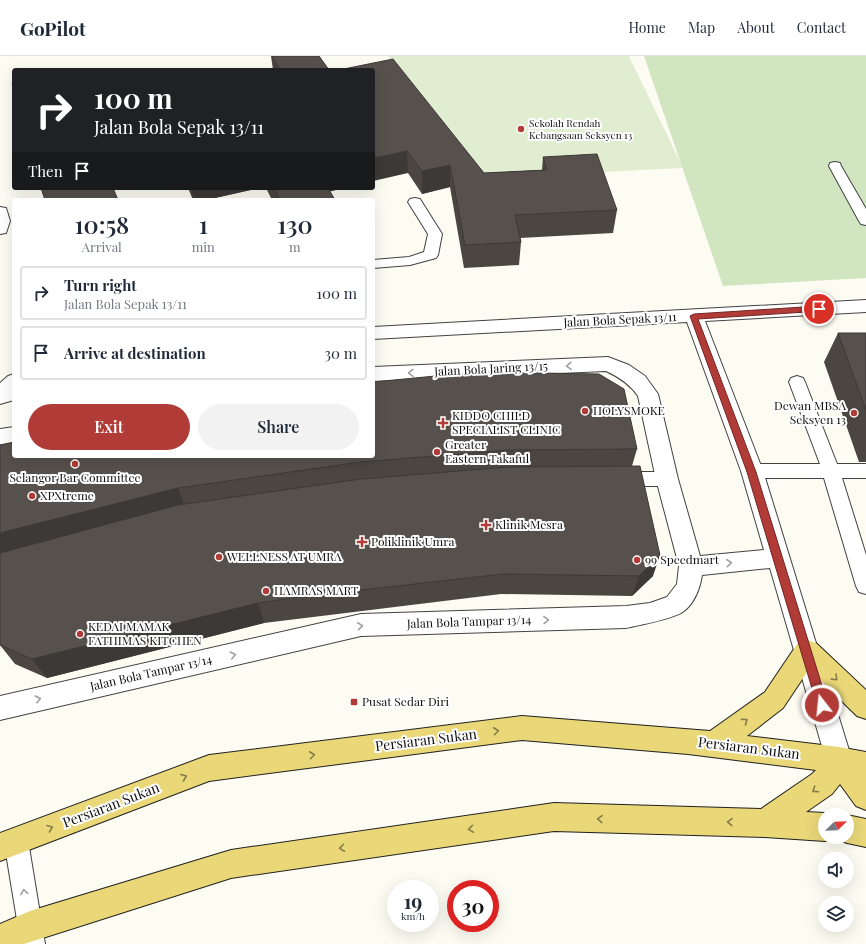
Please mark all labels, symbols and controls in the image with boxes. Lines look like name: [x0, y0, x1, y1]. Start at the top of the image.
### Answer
text: GoPilot: [20, 15, 86, 41]
text: Home: [628, 18, 666, 37]
text: Map: [688, 18, 715, 37]
text: About: [737, 18, 775, 37]
text: Contact: [797, 18, 846, 37]
text: 100 m: [94, 79, 173, 116]
icon: right: [28, 84, 80, 136]
text: Jalan Bola Sepak 13/11: [94, 115, 264, 139]
place label: Sekolah Rendah Kebangsaan Seksyen 13: [529, 116, 633, 142]
marker: Sekolah Rendah Kebangsaan Seksyen 13: [516, 124, 526, 134]
icon: arrive: [71, 160, 93, 182]
text: Then: [28, 161, 63, 181]
text: 10:58: [74, 208, 129, 240]
text: 1: [199, 208, 208, 240]
text: 130: [277, 208, 313, 240]
text: Arrival: [82, 238, 122, 255]
text: min: [192, 238, 215, 255]
text: m: [289, 238, 301, 255]
text: Turn right: [64, 275, 137, 295]
icon: right: [30, 282, 52, 304]
text: 100 m: [316, 283, 357, 303]
pin: [802, 292, 836, 326]
text: Jalan Bola Sepak 13/11: [64, 295, 187, 312]
icon: arrive: [808, 298, 830, 320]
street label: Jalan Bola Sepak 13/11: [562, 308, 677, 330]
icon: arrive: [30, 342, 52, 364]
text: Arrive at destination: [64, 343, 206, 363]
text: 30 m: [324, 343, 357, 363]
street label: Jalan Bola Jaring 13/15: [433, 357, 548, 379]
one-way arrow: [566, 361, 572, 370]
one-way arrow: [408, 368, 414, 377]
place label: Dewan MBSA Seksyen 13: [774, 397, 846, 427]
place label: HOLYSMOKE: [593, 402, 665, 418]
button: Exit: [28, 404, 190, 450]
button: Share: [198, 404, 359, 450]
marker: HOLYSMOKE: [580, 406, 590, 416]
place label: KIDDO CHILD SPECIALIST CLINIC: [452, 407, 560, 437]
marker: Dewan MBSA Seksyen 13: [849, 408, 859, 418]
marker: KIDDO CHILD SPECIALIST CLINIC: [437, 417, 449, 429]
place label: Greater Eastern Takaful: [445, 436, 530, 466]
marker: Greater Eastern Takaful: [432, 447, 442, 457]
marker: Selangor Bar Committee: [70, 459, 80, 469]
place label: Selangor Bar Committee: [9, 469, 141, 485]
place label: XPXtreme: [40, 487, 94, 503]
marker: XPXtreme: [27, 491, 37, 501]
place label: Klinik Mesra: [495, 516, 563, 532]
marker: Klinik Mesra: [480, 519, 492, 531]
place label: Poliklinik Umra: [371, 533, 455, 549]
marker: Poliklinik Umra: [356, 536, 368, 548]
place label: WELLNESS AT UMRA: [226, 548, 342, 564]
place label: 99 Speedmart: [645, 551, 720, 567]
marker: WELLNESS AT UMRA: [214, 552, 224, 562]
marker: 99 Speedmart: [632, 555, 642, 565]
one-way arrow: [726, 558, 732, 567]
place label: HAMRAS MART: [274, 582, 359, 598]
marker: HAMRAS MART: [261, 586, 271, 596]
street label: Jalan Bola Tampar 13/14: [405, 611, 532, 631]
one-way arrow: [543, 615, 549, 624]
place label: KEDAI MAMAK FATHIMAS KITCHEN: [88, 618, 202, 648]
one-way arrow: [357, 622, 363, 631]
marker: KEDAI MAMAK FATHIMAS KITCHEN: [75, 629, 85, 639]
street label: Jalan Bola Tampar 13/14: [87, 650, 213, 694]
one-way arrow: [230, 651, 236, 659]
one-way arrow: [830, 673, 838, 681]
position arrow: [801, 684, 843, 726]
place label: Pusat Sedar Diri: [362, 693, 449, 709]
one-way arrow: [35, 696, 41, 704]
marker: Pusat Sedar Diri: [349, 697, 359, 707]
one-way arrow: [741, 718, 748, 726]
street label: Persiaran Sukan: [374, 724, 479, 755]
one-way arrow: [493, 727, 499, 736]
street label: Persiaran Sukan: [697, 732, 802, 763]
one-way arrow: [309, 751, 315, 760]
one-way arrow: [181, 774, 188, 782]
street label: Persiaran Sukan: [60, 777, 163, 832]
one-way arrow: [812, 785, 819, 792]
north arrow: [818, 808, 854, 844]
map controls: [818, 808, 854, 932]
one-way arrow: [597, 814, 603, 823]
one-way arrow: [727, 818, 733, 827]
one-way arrow: [468, 824, 474, 833]
one-way arrow: [46, 825, 53, 833]
one-way arrow: [339, 843, 345, 852]
button: sound: [818, 852, 854, 888]
speed limit sign: 30: [447, 880, 499, 932]
text: 19: [404, 887, 422, 914]
one-way arrow: [20, 889, 29, 895]
button: layers: [818, 896, 854, 932]
text: km/h: [401, 909, 425, 923]

